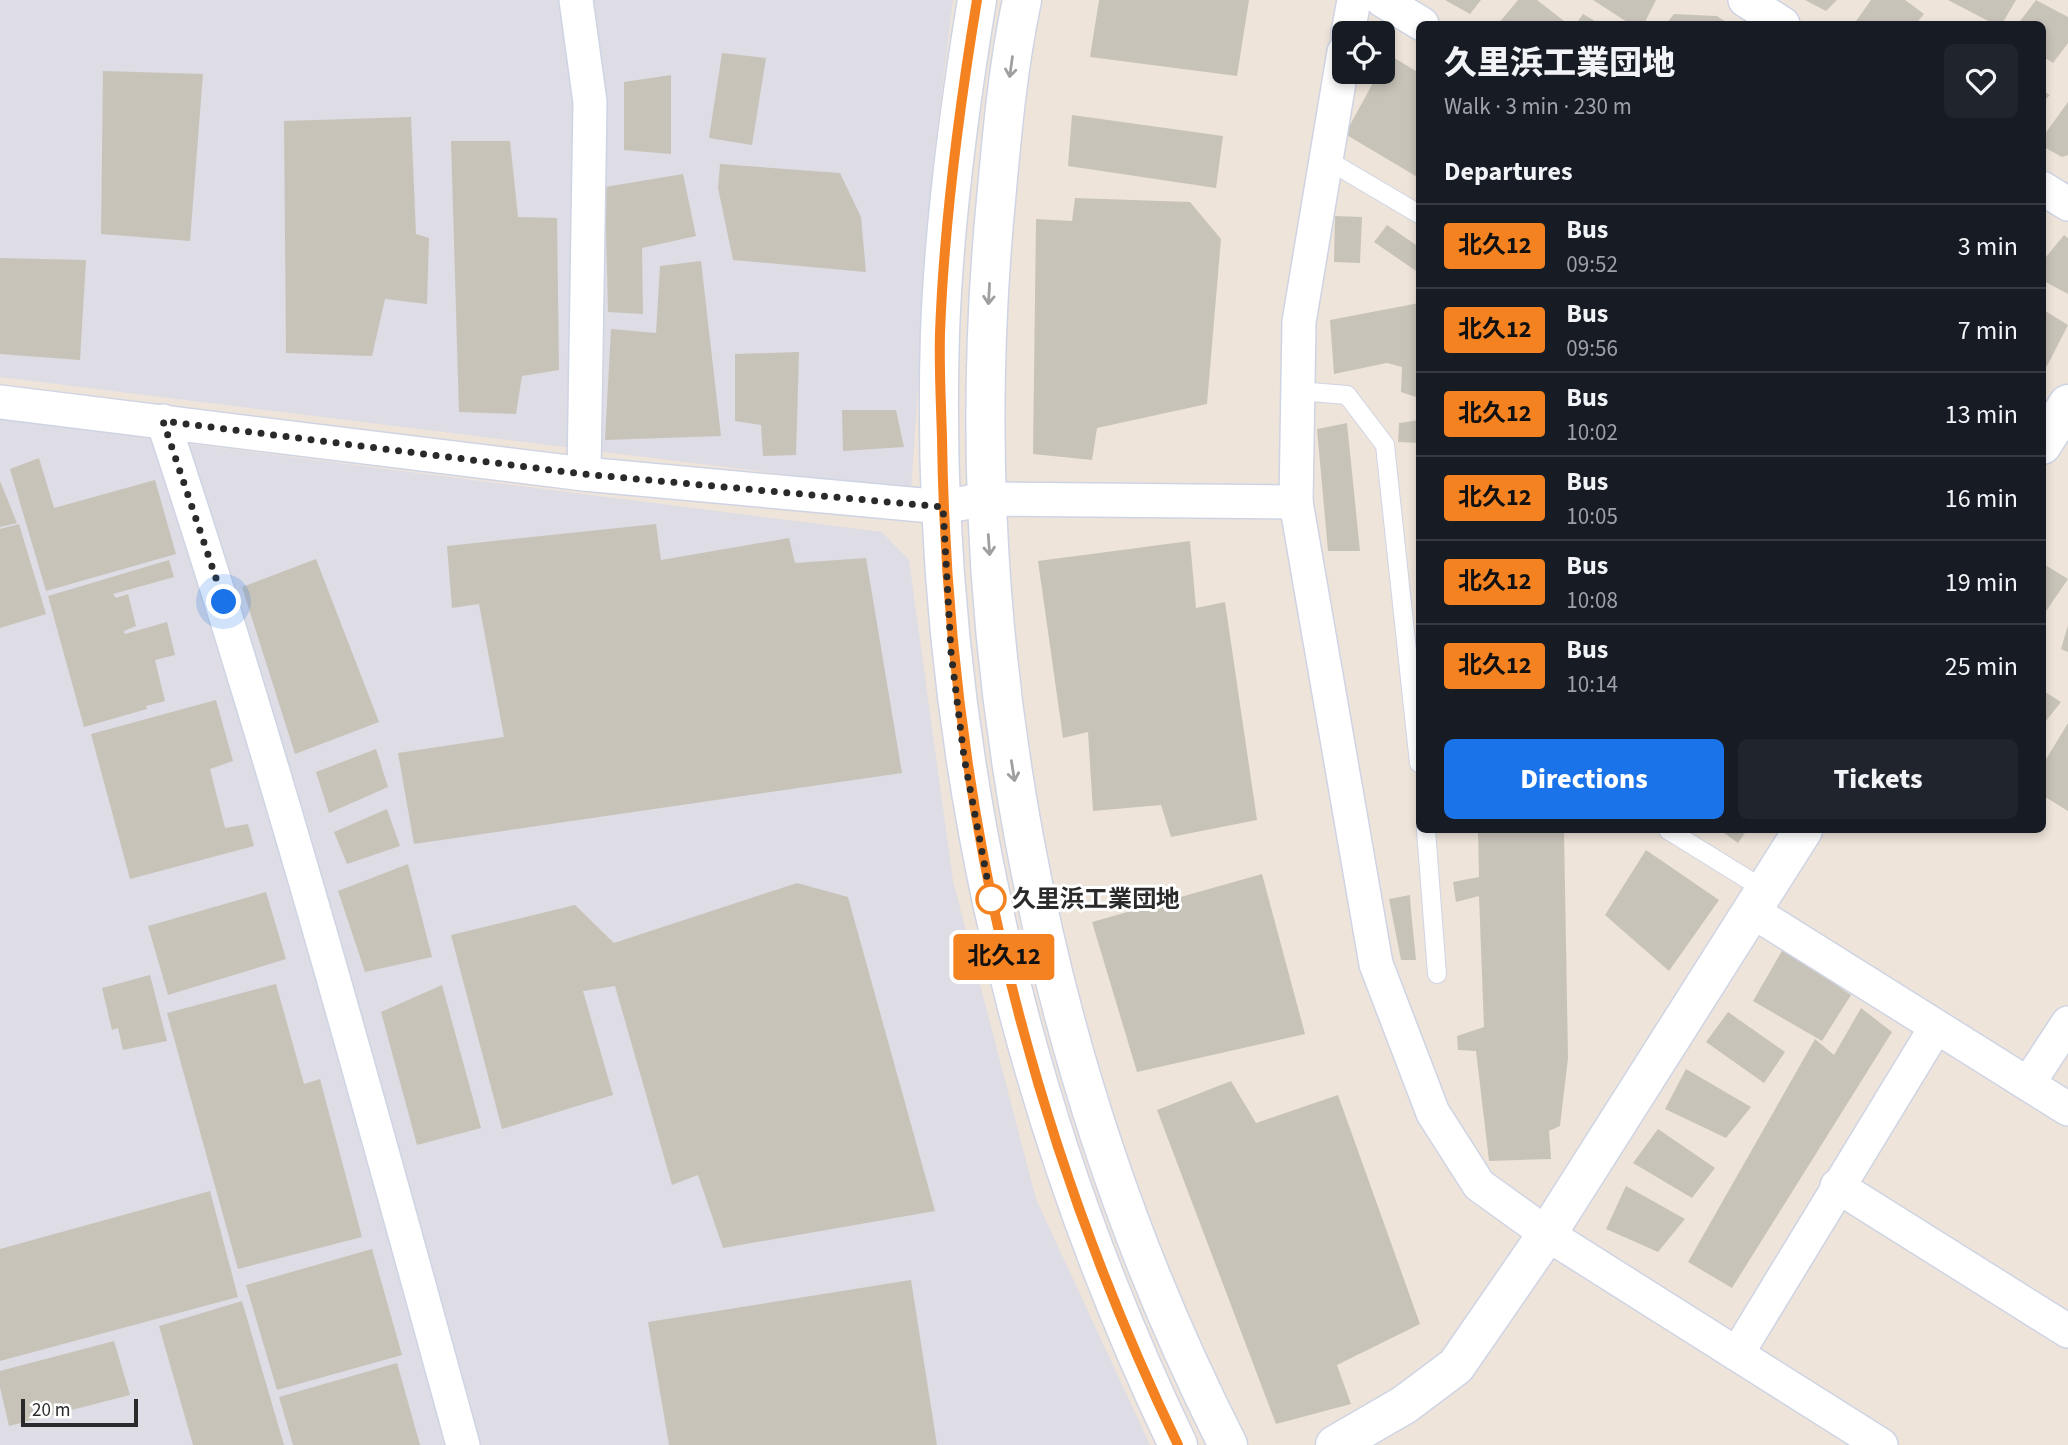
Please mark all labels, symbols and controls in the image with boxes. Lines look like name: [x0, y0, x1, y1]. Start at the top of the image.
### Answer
map controls: [1332, 21, 1395, 84]
button: locate: [1332, 21, 1395, 84]
text: 久里浜工業団地: [1444, 40, 1675, 87]
button: heart: [1944, 44, 2018, 118]
one-way arrow: [1005, 56, 1018, 78]
text: Walk · 3 min · 230 m: [1444, 90, 1632, 123]
text: Departures: [1444, 153, 1572, 190]
text: Bus: [1566, 211, 1608, 248]
text: 北久12: [1458, 228, 1531, 263]
text: 3 min: [1958, 228, 2018, 265]
text: 09:52: [1566, 248, 1618, 281]
one-way arrow: [982, 282, 995, 304]
text: Bus: [1566, 295, 1608, 332]
text: 北久12: [1458, 312, 1531, 347]
text: 7 min: [1958, 312, 2018, 349]
text: 09:56: [1566, 332, 1618, 365]
text: Bus: [1566, 379, 1608, 416]
text: 北久12: [1458, 396, 1531, 431]
text: 13 min: [1945, 396, 2018, 433]
text: 10:02: [1566, 416, 1618, 449]
text: Bus: [1566, 463, 1608, 500]
text: 北久12: [1458, 480, 1531, 515]
text: 16 min: [1945, 480, 2018, 517]
text: 10:05: [1566, 500, 1618, 533]
one-way arrow: [983, 534, 996, 556]
text: Bus: [1566, 547, 1608, 584]
text: 北久12: [1458, 564, 1531, 599]
text: 19 min: [1945, 564, 2018, 601]
your location: [206, 584, 241, 619]
text: 10:08: [1566, 584, 1618, 617]
text: Bus: [1566, 631, 1608, 668]
text: 北久12: [1458, 648, 1531, 683]
text: 25 min: [1945, 648, 2018, 685]
text: 10:14: [1566, 668, 1618, 701]
button: Directions: [1444, 739, 1724, 819]
button: Tickets: [1738, 739, 2018, 819]
one-way arrow: [1007, 760, 1020, 782]
place label: 久里浜工業団地: [1012, 882, 1180, 917]
marker: 久里浜工業団地: [976, 884, 1006, 914]
line badge: 北久12: [955, 934, 1053, 980]
text: 北久12: [967, 939, 1041, 974]
scale bar: [21, 1396, 138, 1428]
text: 20 m: [32, 1397, 70, 1424]

